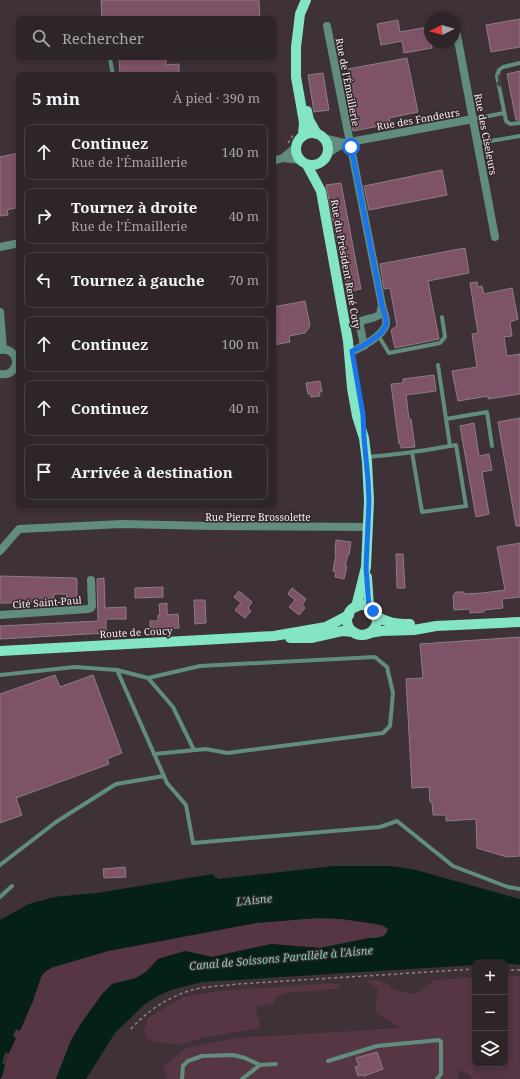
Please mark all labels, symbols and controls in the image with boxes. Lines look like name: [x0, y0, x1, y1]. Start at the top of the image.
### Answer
north arrow: [424, 12, 460, 48]
search box: [16, 16, 276, 60]
icon: search: [30, 27, 52, 49]
text: Rechercher: [62, 28, 144, 48]
street label: Rue de l'Émaillerie: [333, 37, 363, 127]
one-way arrow: [495, 74, 502, 87]
text: 5 min: [32, 87, 80, 110]
text: À pied · 390 m: [173, 89, 260, 107]
street label: Rue des Ciseleurs: [471, 92, 501, 176]
street label: Rue des Fondeurs: [375, 105, 461, 133]
text: Continuez: [71, 133, 148, 153]
route start: [342, 138, 360, 156]
icon: ahead: [33, 141, 55, 163]
text: 140 m: [222, 143, 259, 161]
text: Rue de l'Émaillerie: [71, 153, 187, 171]
text: Tournez à droite: [71, 197, 197, 217]
street label: Rue du Président René Coty: [328, 198, 364, 330]
icon: right: [33, 205, 55, 227]
text: 40 m: [229, 207, 259, 225]
text: Rue de l'Émaillerie: [71, 217, 187, 235]
icon: left: [33, 269, 55, 291]
text: Tournez à gauche: [71, 270, 205, 290]
text: 70 m: [229, 271, 259, 289]
icon: ahead: [33, 333, 55, 355]
text: Continuez: [71, 334, 148, 354]
text: 100 m: [222, 335, 259, 353]
icon: ahead: [33, 397, 55, 419]
text: Continuez: [71, 398, 148, 418]
text: 40 m: [229, 399, 259, 417]
icon: arrive: [33, 461, 55, 483]
text: Arrivée à destination: [71, 462, 233, 482]
street label: Rue Pierre Brossolette: [205, 510, 311, 524]
street label: Cité Saint-Paul: [12, 593, 82, 611]
route end: [364, 602, 382, 620]
street label: Route de Coucy: [99, 623, 173, 641]
water label: L'Aisne: [234, 890, 273, 909]
water label: Canal de Soissons Parallèle à l'Aisne: [188, 942, 374, 973]
map controls: [472, 959, 508, 1067]
button: +: [472, 959, 508, 995]
button: −: [472, 995, 508, 1031]
button: layers: [472, 1031, 508, 1067]

